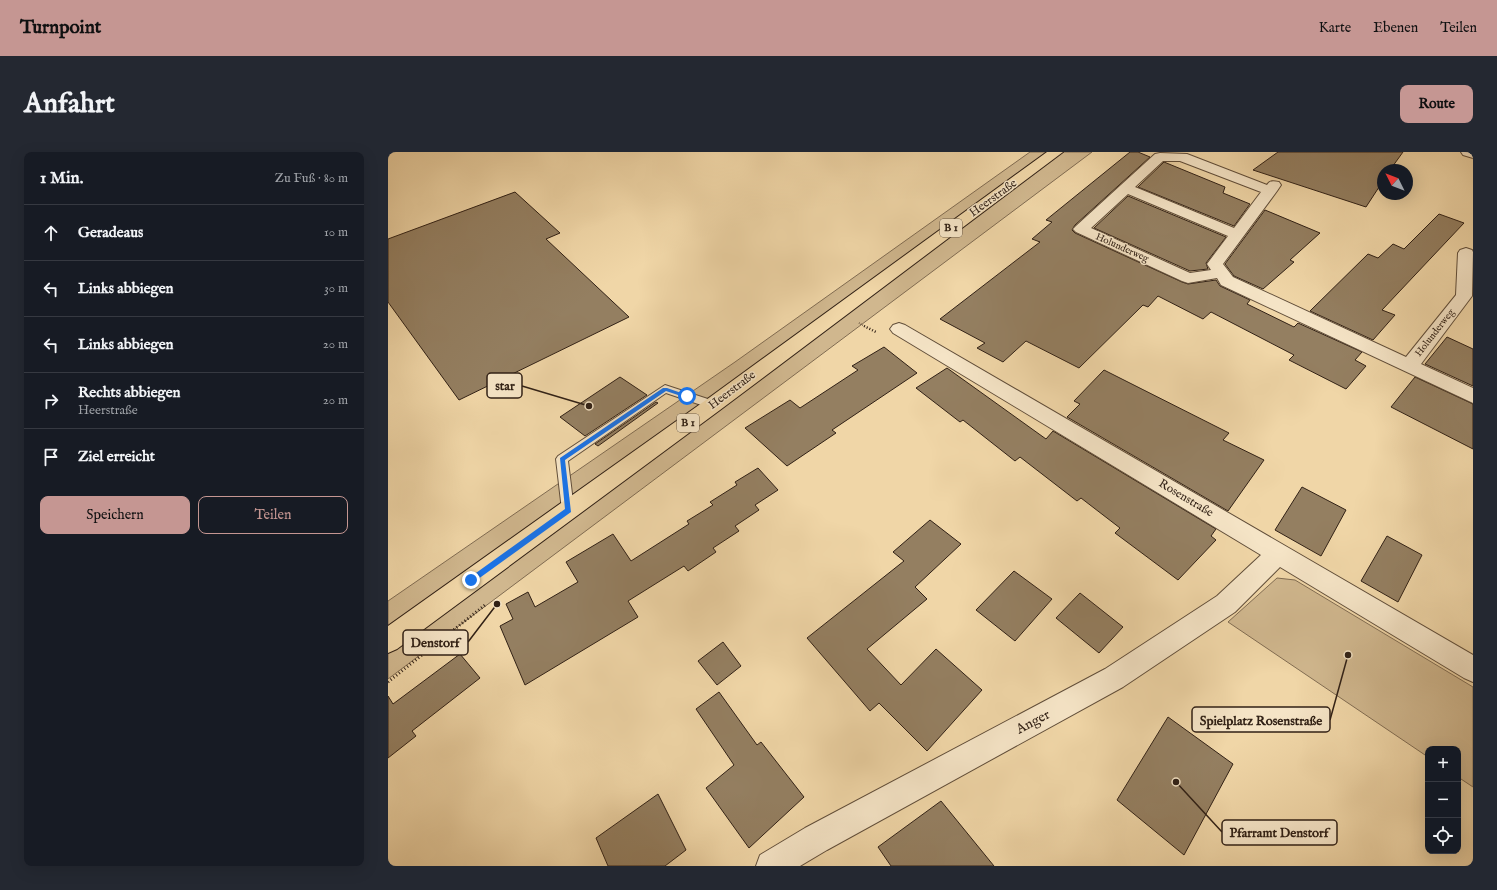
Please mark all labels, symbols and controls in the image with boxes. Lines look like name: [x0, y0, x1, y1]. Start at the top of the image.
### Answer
text: Turnpoint: [20, 16, 101, 40]
text: Karte: [1319, 19, 1351, 37]
text: Ebenen: [1373, 19, 1418, 37]
text: Teilen: [1440, 19, 1477, 37]
button: Route: [1400, 85, 1473, 123]
text: Anfahrt: [24, 87, 115, 122]
north arrow: [1377, 164, 1413, 200]
text: 1 Min.: [40, 168, 83, 189]
text: Zu Fuß · 80 m: [275, 170, 348, 187]
street label: Heerstraße: [966, 175, 1020, 220]
road number: B 1: [940, 219, 962, 237]
icon: ahead: [40, 222, 62, 244]
text: Geradeaus: [78, 223, 143, 242]
text: 10 m: [324, 224, 348, 241]
street label: Holunderweg: [1093, 230, 1151, 266]
icon: left: [40, 278, 62, 300]
text: Links abbiegen: [78, 279, 174, 298]
text: 30 m: [324, 280, 348, 297]
street label: Holunderweg: [1412, 306, 1458, 360]
icon: left: [40, 334, 62, 356]
text: Links abbiegen: [78, 335, 174, 354]
text: 20 m: [323, 336, 348, 353]
street label: Heerstraße: [705, 367, 759, 413]
callout: star: [487, 373, 522, 398]
text: star: [495, 378, 515, 395]
text: Rechts abbiegen: [78, 383, 181, 402]
route start: [678, 387, 696, 405]
icon: right: [40, 390, 62, 412]
text: 20 m: [323, 392, 348, 409]
text: Heerstraße: [78, 402, 138, 419]
road number: B 1: [677, 414, 699, 432]
icon: arrive: [40, 446, 62, 468]
text: Ziel erreicht: [78, 447, 155, 466]
street label: Rosenstraße: [1156, 476, 1217, 520]
button: Speichern: [40, 496, 190, 534]
button: Teilen: [198, 496, 348, 534]
route end: [462, 571, 480, 589]
callout: Denstorf: [403, 630, 468, 655]
text: Denstorf: [411, 635, 462, 652]
street label: Anger: [1012, 706, 1053, 739]
callout: Spielplatz Rosenstraße: [1192, 707, 1330, 732]
text: Spielplatz Rosenstraße: [1200, 713, 1322, 730]
map controls: [1425, 746, 1461, 854]
button: +: [1425, 746, 1461, 782]
button: −: [1425, 782, 1461, 818]
button: locate: [1425, 818, 1461, 854]
callout: Pfarramt Denstorf: [1222, 820, 1337, 845]
text: Pfarramt Denstorf: [1229, 825, 1331, 842]

